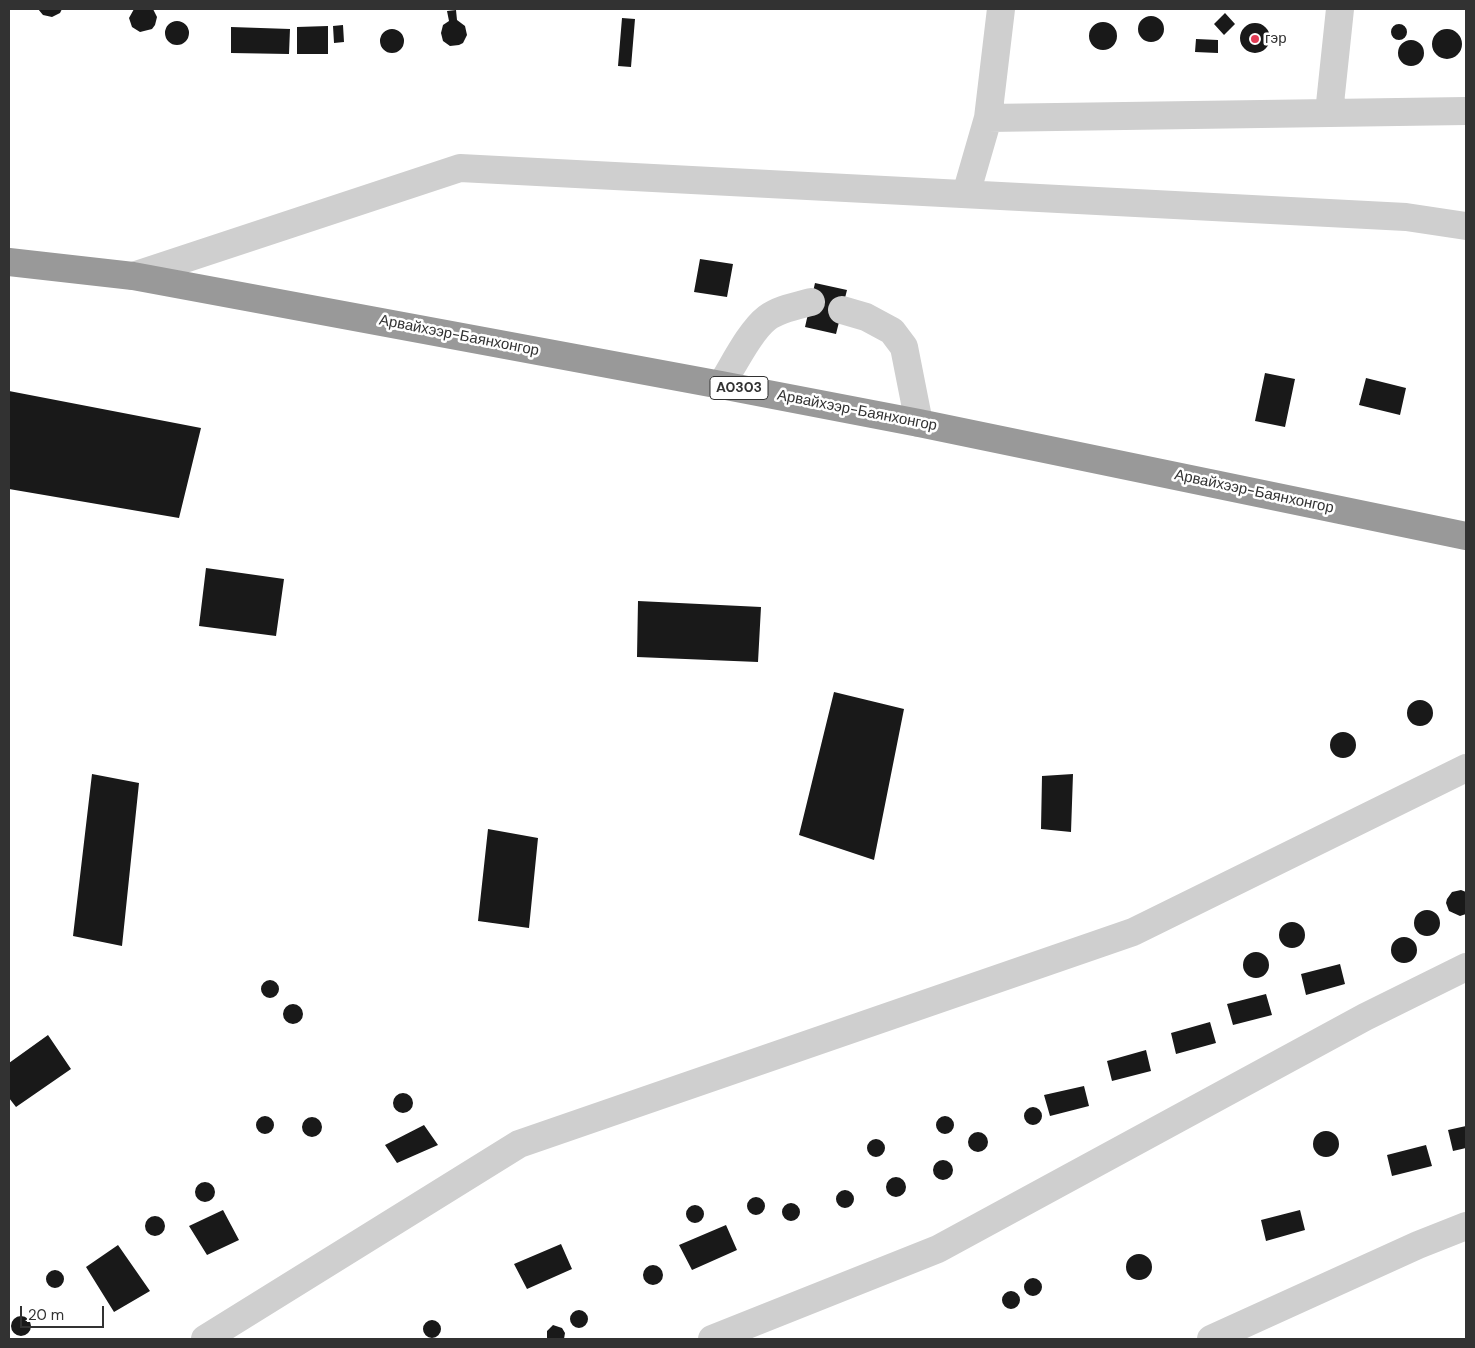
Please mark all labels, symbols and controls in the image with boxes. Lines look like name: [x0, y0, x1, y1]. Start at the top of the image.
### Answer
place label: гэр: [1265, 30, 1286, 48]
marker: гэр: [1249, 33, 1261, 45]
street label: Арвайхээр-Баянхонгор: [378, 312, 540, 360]
road number: A0303: [710, 376, 768, 399]
street label: Арвайхээр-Баянхонгор: [776, 387, 938, 435]
street label: Арвайхээр-Баянхонгор: [1173, 466, 1335, 518]
scale bar: [22, 1296, 106, 1328]
text: 20 m: [28, 1305, 64, 1325]

